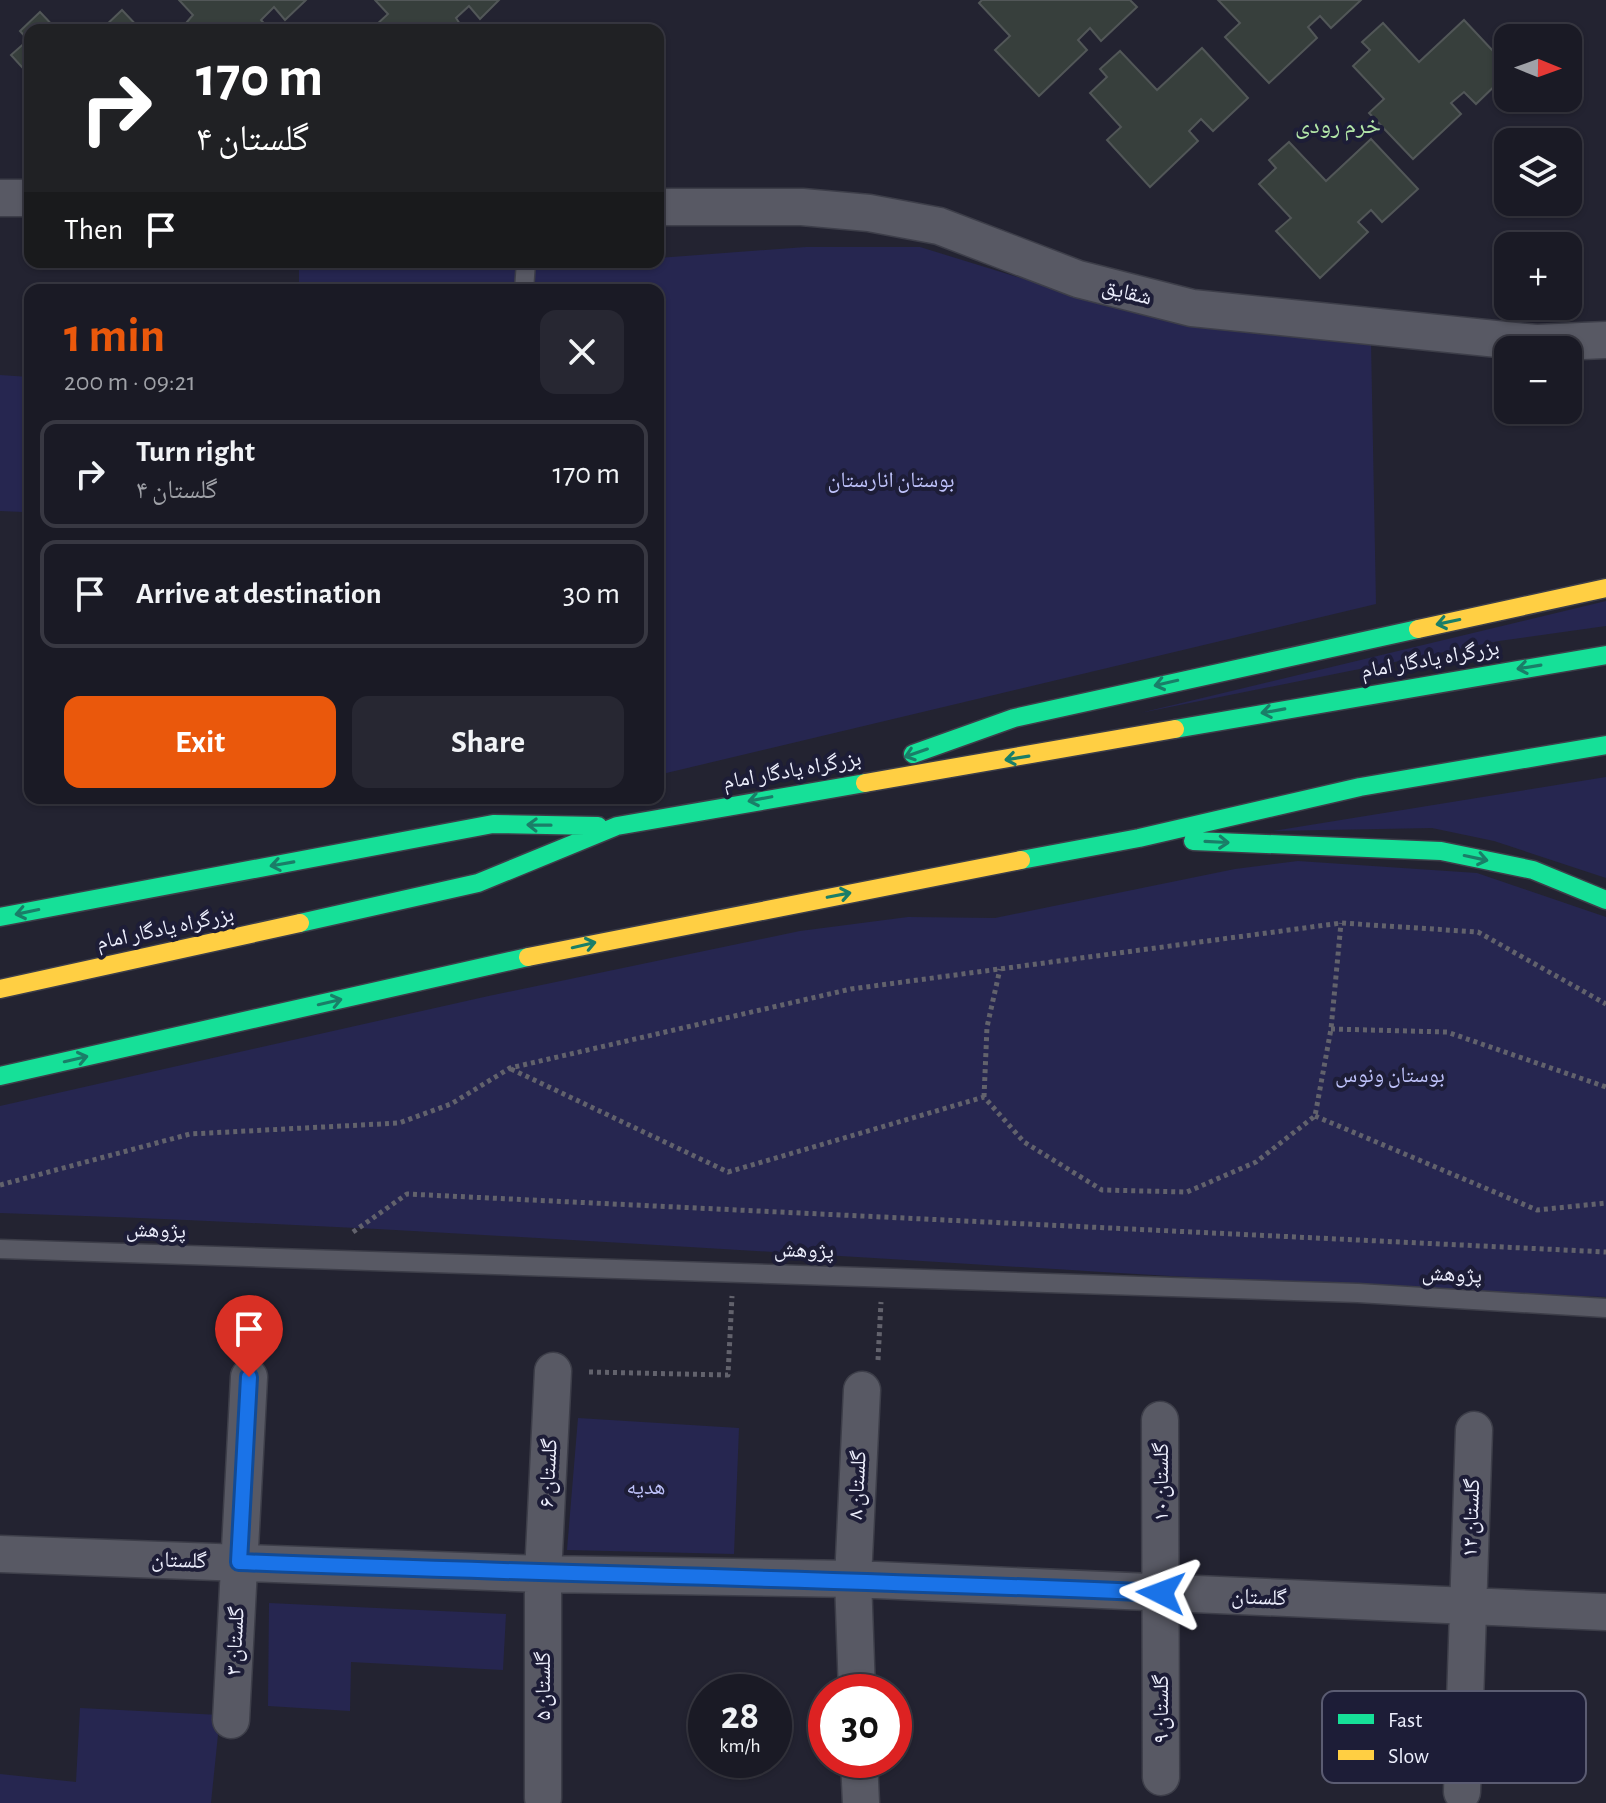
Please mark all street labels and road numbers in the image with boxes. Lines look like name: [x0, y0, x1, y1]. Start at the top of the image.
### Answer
street label: شقایق: [1099, 275, 1154, 311]
street label: بزرگراه یادگار امام: [1359, 636, 1501, 685]
street label: بزرگراه یادگار امام: [721, 747, 863, 796]
street label: بزرگراه یادگار امام: [94, 903, 236, 956]
street label: پژوهش: [125, 1218, 187, 1244]
street label: پژوهش: [773, 1238, 835, 1264]
street label: پژوهش: [1421, 1261, 1483, 1289]
street label: گلستان ۶: [535, 1438, 563, 1508]
street label: گلستان ۱۰: [1150, 1443, 1174, 1521]
street label: گلستان ۸: [844, 1450, 872, 1520]
street label: گلستان ۱۲: [1459, 1478, 1485, 1558]
street label: گلستان: [151, 1548, 207, 1574]
street label: گلستان: [1231, 1585, 1287, 1611]
street label: گلستان ۳: [222, 1606, 250, 1676]
street label: گلستان ۵: [532, 1651, 556, 1721]
street label: گلستان ۹: [1150, 1674, 1174, 1744]

